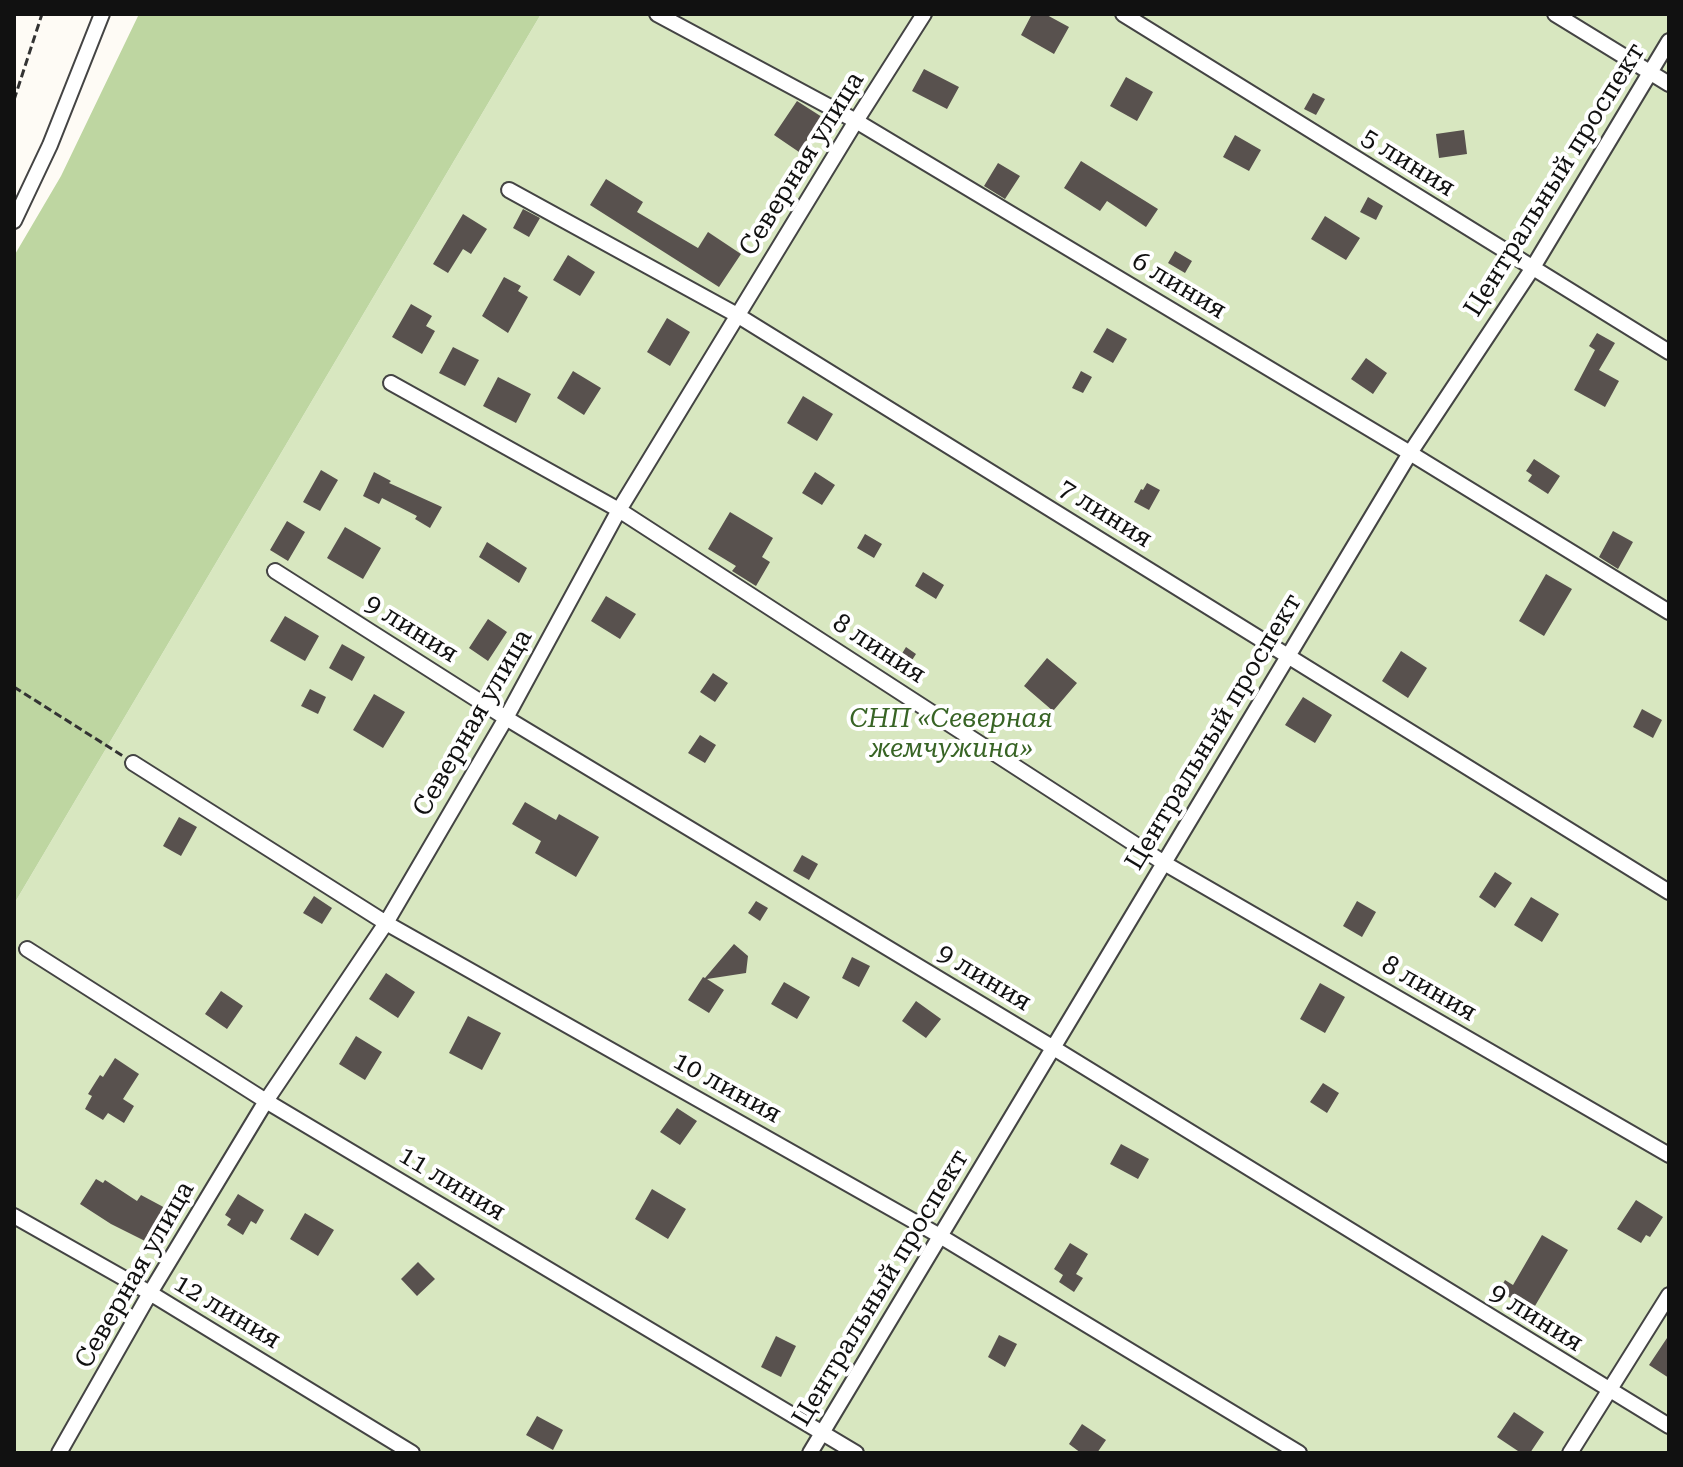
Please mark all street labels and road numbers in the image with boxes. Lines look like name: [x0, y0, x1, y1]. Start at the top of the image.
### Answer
street label: Центральный проспект: [1458, 37, 1652, 323]
street label: Северная улица: [733, 66, 871, 262]
street label: 5 линия: [1355, 122, 1461, 204]
street label: 6 линия: [1126, 246, 1232, 326]
street label: 7 линия: [1052, 473, 1158, 555]
street label: 9 линия: [358, 588, 464, 670]
street label: Центральный проспект: [1119, 588, 1309, 876]
street label: 8 линия: [827, 607, 931, 691]
street label: Северная улица: [407, 624, 539, 822]
street label: 9 линия: [931, 938, 1037, 1018]
street label: 8 линия: [1376, 949, 1482, 1029]
street label: 10 линия: [667, 1046, 787, 1130]
street label: 11 линия: [393, 1140, 511, 1228]
street label: Центральный проспект: [786, 1144, 976, 1432]
street label: Северная улица: [69, 1176, 201, 1374]
street label: 12 линия: [168, 1268, 286, 1356]
street label: 9 линия: [1483, 1277, 1589, 1359]

